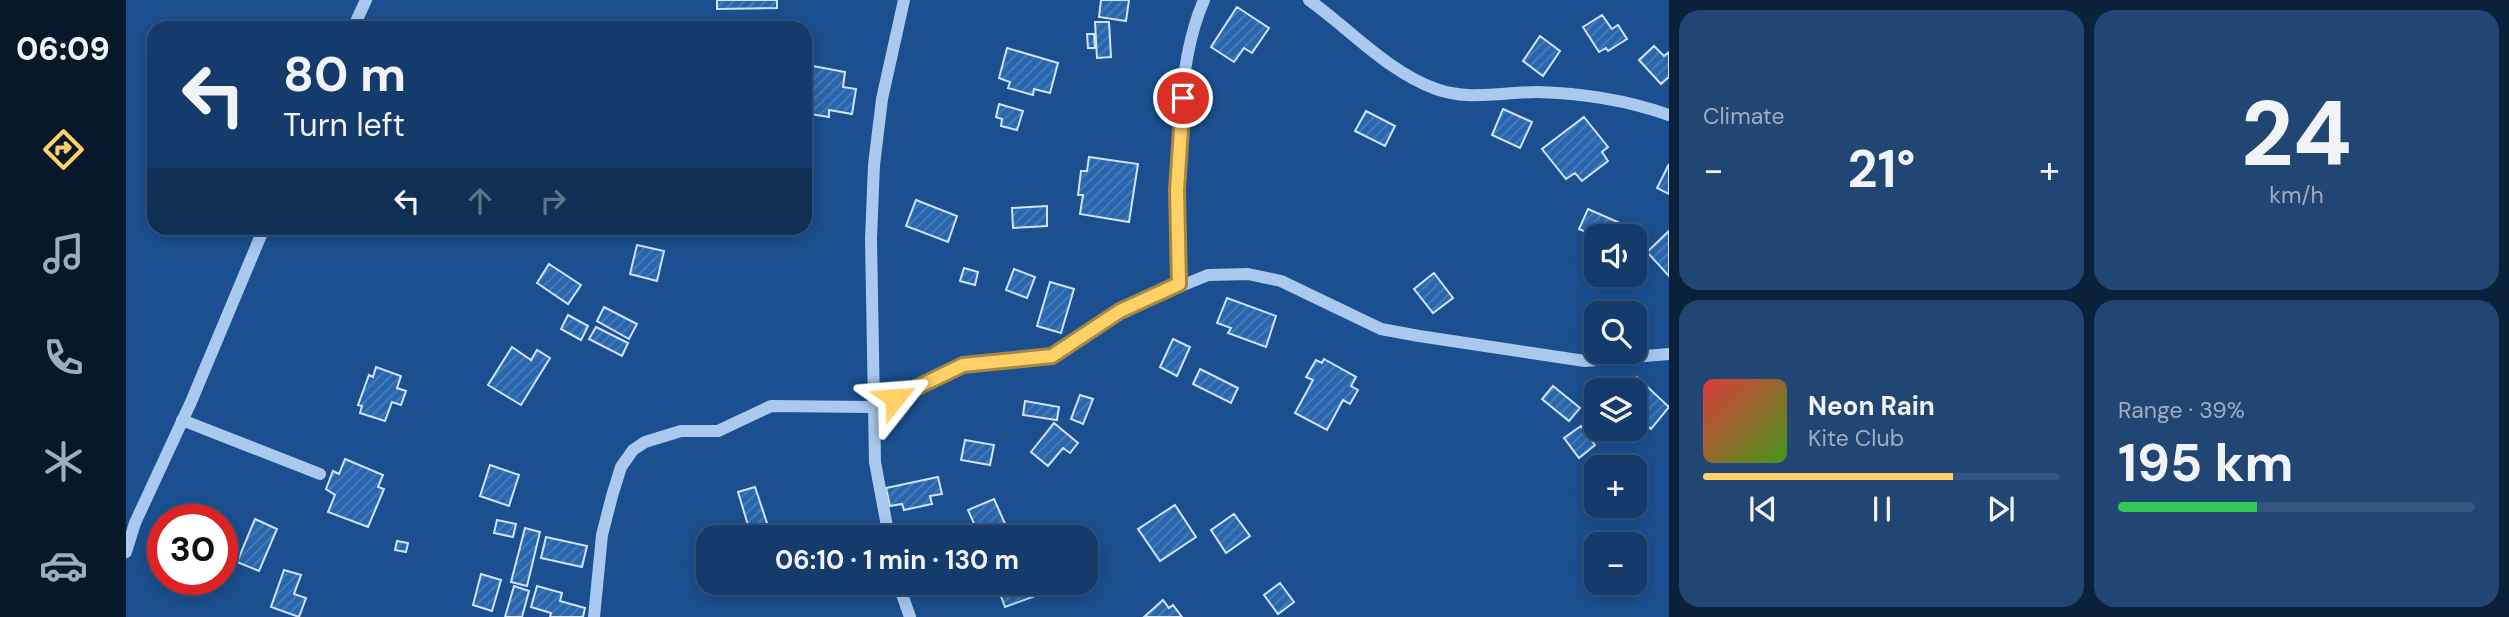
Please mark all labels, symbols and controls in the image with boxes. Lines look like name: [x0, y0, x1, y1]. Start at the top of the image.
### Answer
text: 06:09: [16, 28, 110, 70]
text: 80 m: [283, 42, 406, 106]
icon: left: [168, 49, 259, 140]
pin: [1153, 68, 1213, 128]
text: 24: [2241, 75, 2352, 193]
icon: arrive: [1164, 79, 1202, 117]
text: Climate: [1703, 101, 1785, 131]
text: Turn left: [283, 104, 405, 146]
icon: directions: [39, 125, 88, 174]
text: 21°: [1848, 135, 1915, 203]
text: −: [1703, 145, 1724, 195]
text: +: [2039, 145, 2060, 195]
text: km/h: [2269, 180, 2324, 210]
icon: left: [388, 182, 426, 220]
icon: ahead: [461, 182, 499, 220]
icon: right: [534, 182, 572, 220]
map controls: [1584, 224, 1647, 595]
button: sound: [1584, 224, 1647, 287]
icon: music: [39, 229, 88, 278]
button: search: [1584, 301, 1647, 364]
icon: phone: [39, 333, 88, 382]
position arrow: [858, 361, 932, 435]
button: layers: [1584, 378, 1647, 441]
text: Neon Rain: [1808, 389, 1935, 423]
text: Range · 39%: [2118, 395, 2245, 425]
text: Kite Club: [1808, 423, 1904, 453]
text: 195 km: [2118, 429, 2294, 497]
icon: climate: [39, 437, 88, 486]
button: +: [1584, 455, 1647, 518]
icon: previous: [1744, 490, 1782, 528]
icon: pause: [1863, 490, 1901, 528]
icon: next: [1982, 490, 2020, 528]
speed limit sign: 30: [147, 504, 238, 595]
button: −: [1584, 532, 1647, 595]
icon: car: [39, 541, 88, 590]
text: 06:10 · 1 min · 130 m: [775, 543, 1019, 577]

